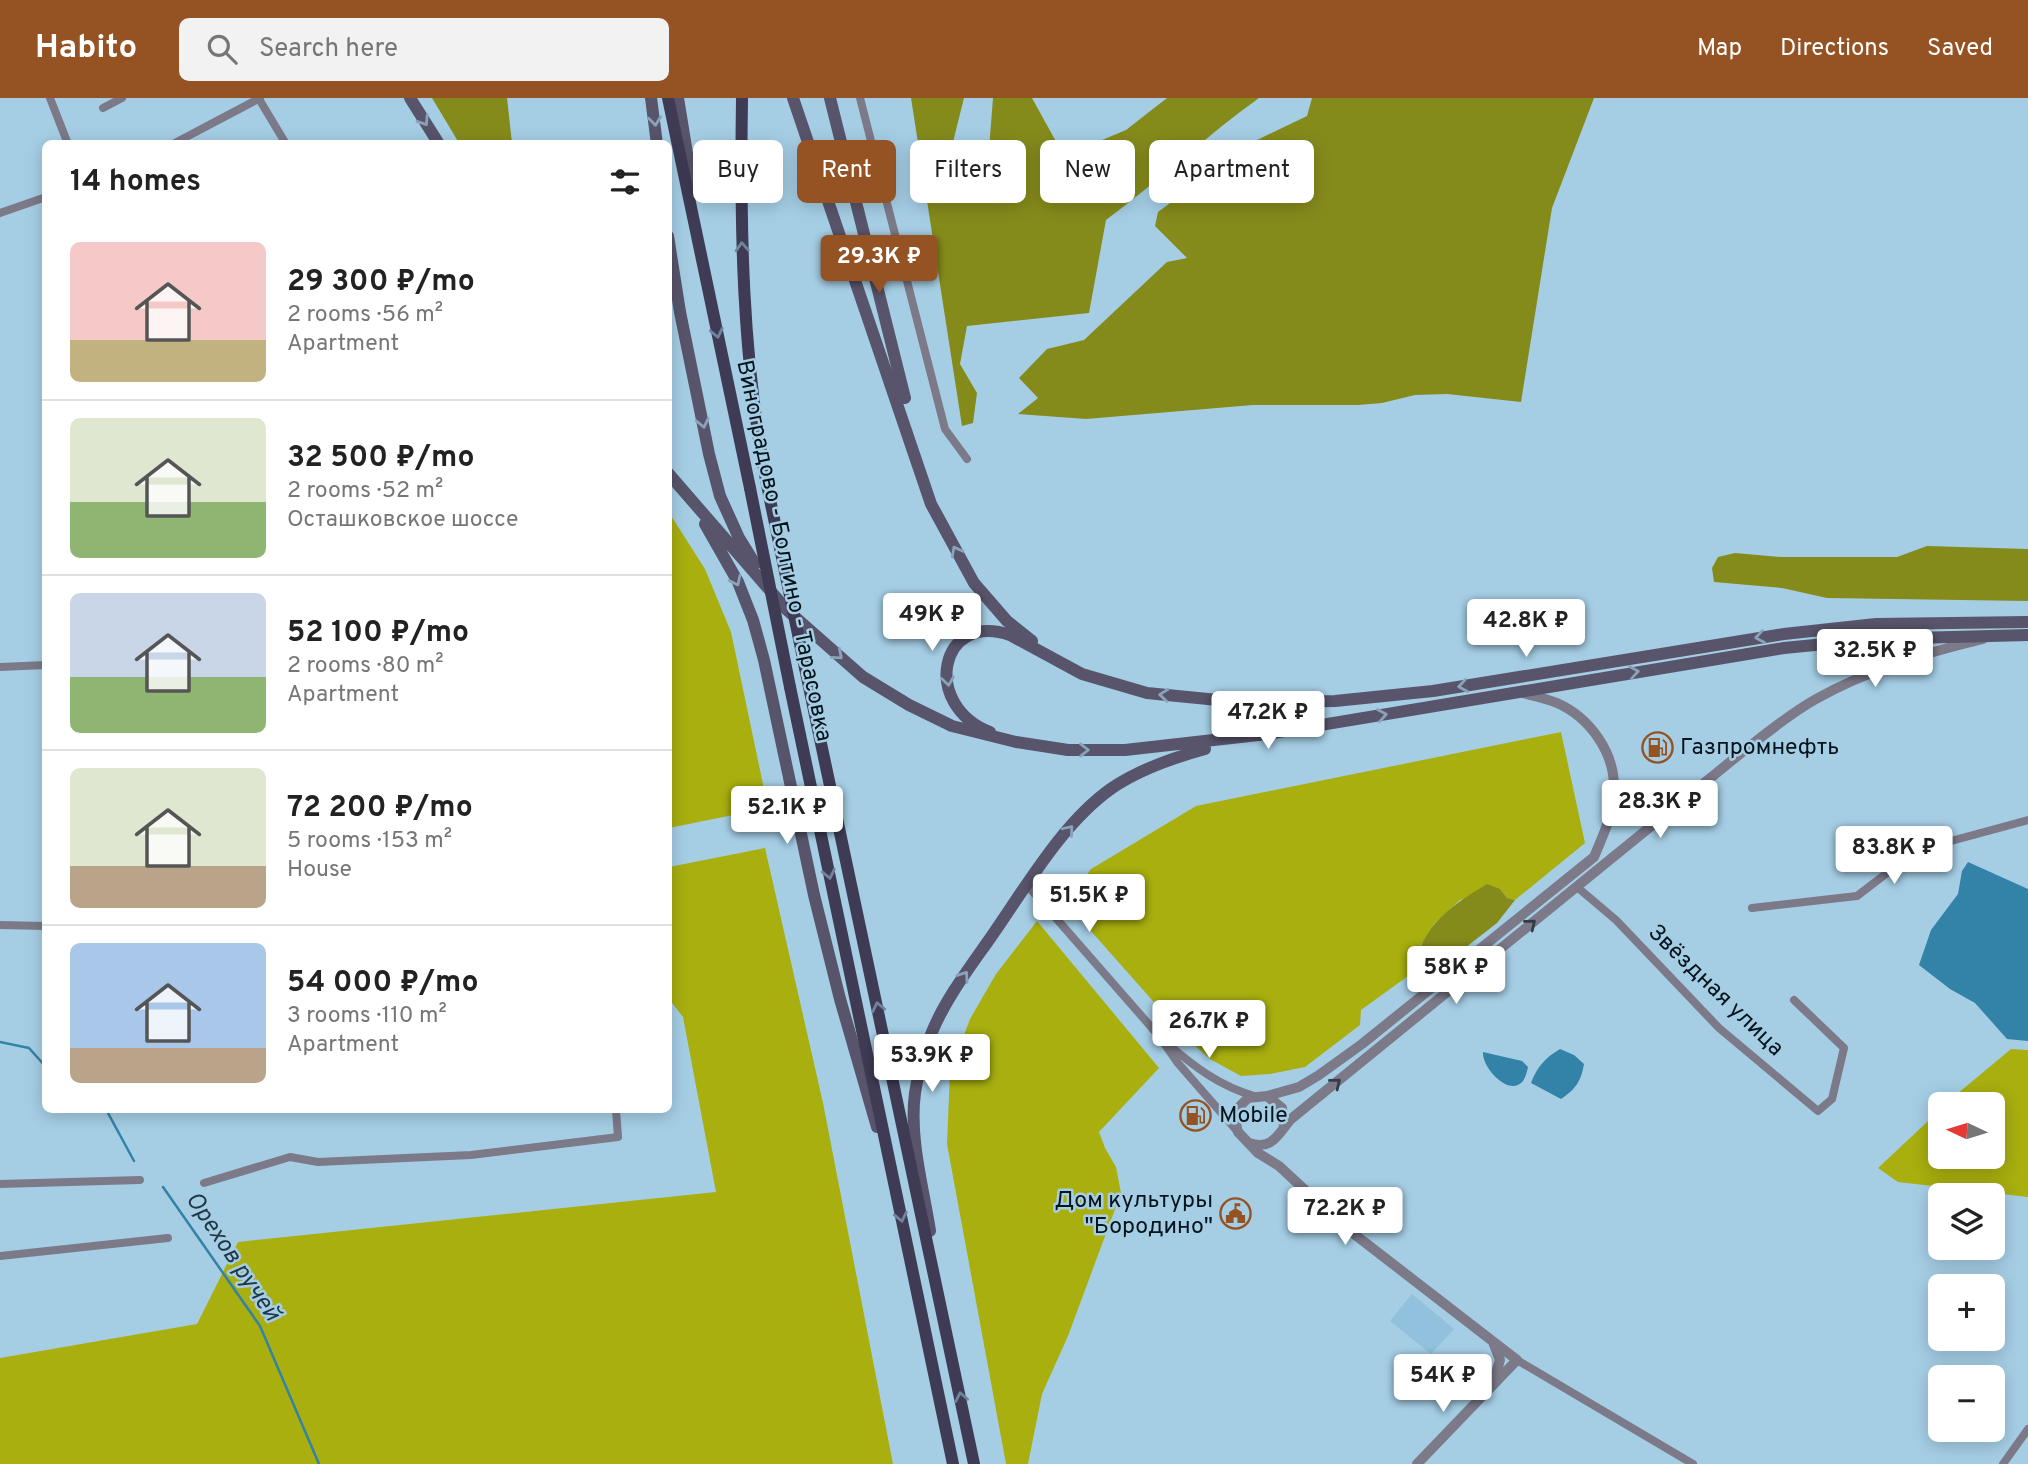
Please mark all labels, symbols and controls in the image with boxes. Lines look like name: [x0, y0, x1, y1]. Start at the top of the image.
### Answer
search box: [179, 18, 669, 81]
text: Habito: [35, 28, 137, 70]
icon: search: [203, 30, 241, 68]
text: Search here: [259, 33, 398, 66]
text: Map: [1697, 34, 1742, 64]
text: Directions: [1780, 34, 1889, 64]
text: Saved: [1927, 34, 1993, 64]
one-way arrow: [416, 113, 429, 126]
one-way arrow: [647, 115, 662, 127]
chip: Buy: [693, 140, 783, 203]
chip: Rent: [797, 140, 896, 203]
chip: Filters: [910, 140, 1026, 203]
chip: New: [1040, 140, 1135, 203]
chip: Apartment: [1149, 140, 1314, 203]
icon: filters: [606, 163, 644, 201]
text: 14 homes: [70, 164, 201, 201]
pin: 29.3K ₽: [814, 236, 944, 295]
one-way arrow: [735, 241, 750, 252]
text: 29.3K ₽: [837, 243, 921, 272]
text: 29 300 ₽/mo: [287, 264, 475, 301]
icon: home: [126, 270, 210, 354]
text: 2 rooms · 56 m²: [287, 301, 443, 330]
one-way arrow: [708, 327, 723, 339]
text: Apartment: [287, 330, 399, 359]
street label: Виноградово - Болтино - Тарасовка: [728, 358, 838, 744]
one-way arrow: [694, 417, 709, 429]
text: 32 500 ₽/mo: [287, 440, 474, 477]
icon: home: [126, 446, 210, 530]
text: 2 rooms · 52 m²: [287, 477, 443, 506]
text: Осташковское шоссе: [287, 506, 518, 535]
one-way arrow: [951, 546, 965, 558]
one-way arrow: [728, 574, 742, 586]
pin: 49K ₽: [883, 594, 981, 653]
pin: 42.8K ₽: [1461, 600, 1591, 659]
text: 49K ₽: [899, 601, 965, 630]
text: 42.8K ₽: [1483, 607, 1569, 636]
text: 52 100 ₽/mo: [287, 615, 469, 652]
icon: home: [126, 621, 210, 705]
one-way arrow: [1754, 629, 1766, 644]
pin: 32.5K ₽: [1810, 630, 1940, 689]
text: 32.5K ₽: [1833, 637, 1917, 666]
one-way arrow: [830, 647, 843, 659]
text: 2 rooms · 80 m²: [287, 652, 444, 681]
one-way arrow: [1628, 665, 1639, 680]
one-way arrow: [940, 676, 955, 687]
one-way arrow: [1457, 678, 1469, 693]
text: Apartment: [287, 681, 399, 710]
one-way arrow: [1158, 688, 1169, 703]
pin: 47.2K ₽: [1203, 692, 1333, 751]
text: 47.2K ₽: [1227, 699, 1309, 728]
one-way arrow: [1376, 708, 1388, 723]
fuel station icon: Газпромнефть: [1640, 731, 1674, 765]
place label: Газпромнефть: [1680, 734, 1839, 763]
one-way arrow: [1079, 742, 1090, 758]
pin: 28.3K ₽: [1595, 780, 1725, 840]
pin: 52.1K ₽: [722, 786, 852, 846]
text: 28.3K ₽: [1618, 788, 1702, 817]
text: 72 200 ₽/mo: [287, 790, 473, 827]
text: 52.1K ₽: [747, 794, 827, 823]
icon: home: [126, 796, 210, 880]
one-way arrow: [1061, 826, 1073, 839]
pin: 83.8K ₽: [1829, 826, 1959, 886]
text: 5 rooms · 153 m²: [287, 827, 452, 856]
text: 83.8K ₽: [1852, 834, 1936, 863]
text: House: [287, 856, 352, 885]
one-way arrow: [820, 868, 835, 880]
pin: 51.5K ₽: [1024, 874, 1154, 934]
text: 51.5K ₽: [1049, 882, 1129, 911]
street label: Звёздная улица: [1641, 919, 1789, 1063]
one-way arrow: [1523, 920, 1536, 932]
pin: 58K ₽: [1407, 946, 1505, 1006]
text: 58K ₽: [1423, 954, 1489, 983]
text: 54 000 ₽/mo: [287, 965, 478, 1002]
icon: home: [126, 971, 210, 1055]
one-way arrow: [956, 971, 969, 984]
pin: 26.7K ₽: [1144, 1000, 1274, 1060]
one-way arrow: [871, 1001, 886, 1013]
text: 3 rooms · 110 m²: [287, 1002, 447, 1031]
text: 26.7K ₽: [1168, 1008, 1250, 1037]
text: Apartment: [287, 1031, 399, 1060]
pin: 53.9K ₽: [867, 1034, 997, 1094]
text: 53.9K ₽: [890, 1042, 974, 1071]
one-way arrow: [1328, 1079, 1340, 1092]
north arrow: [1928, 1092, 2006, 1169]
map controls: [1928, 1092, 2005, 1442]
fuel station icon: Mobile: [1179, 1099, 1213, 1133]
place label: Mobile: [1219, 1102, 1288, 1131]
button: layers: [1928, 1183, 2005, 1260]
water label: Орехов ручей: [178, 1187, 287, 1328]
place label: Дом культуры "Бородино": [1055, 1187, 1213, 1242]
pin: 72.2K ₽: [1280, 1188, 1410, 1247]
text: 72.2K ₽: [1304, 1195, 1386, 1224]
public building icon: Дом культуры "Бородино": [1219, 1197, 1253, 1231]
one-way arrow: [892, 1211, 907, 1223]
button: +: [1928, 1274, 2005, 1351]
pin: 54K ₽: [1394, 1354, 1492, 1414]
text: 54K ₽: [1410, 1362, 1476, 1391]
button: −: [1928, 1365, 2005, 1442]
one-way arrow: [954, 1391, 969, 1403]

